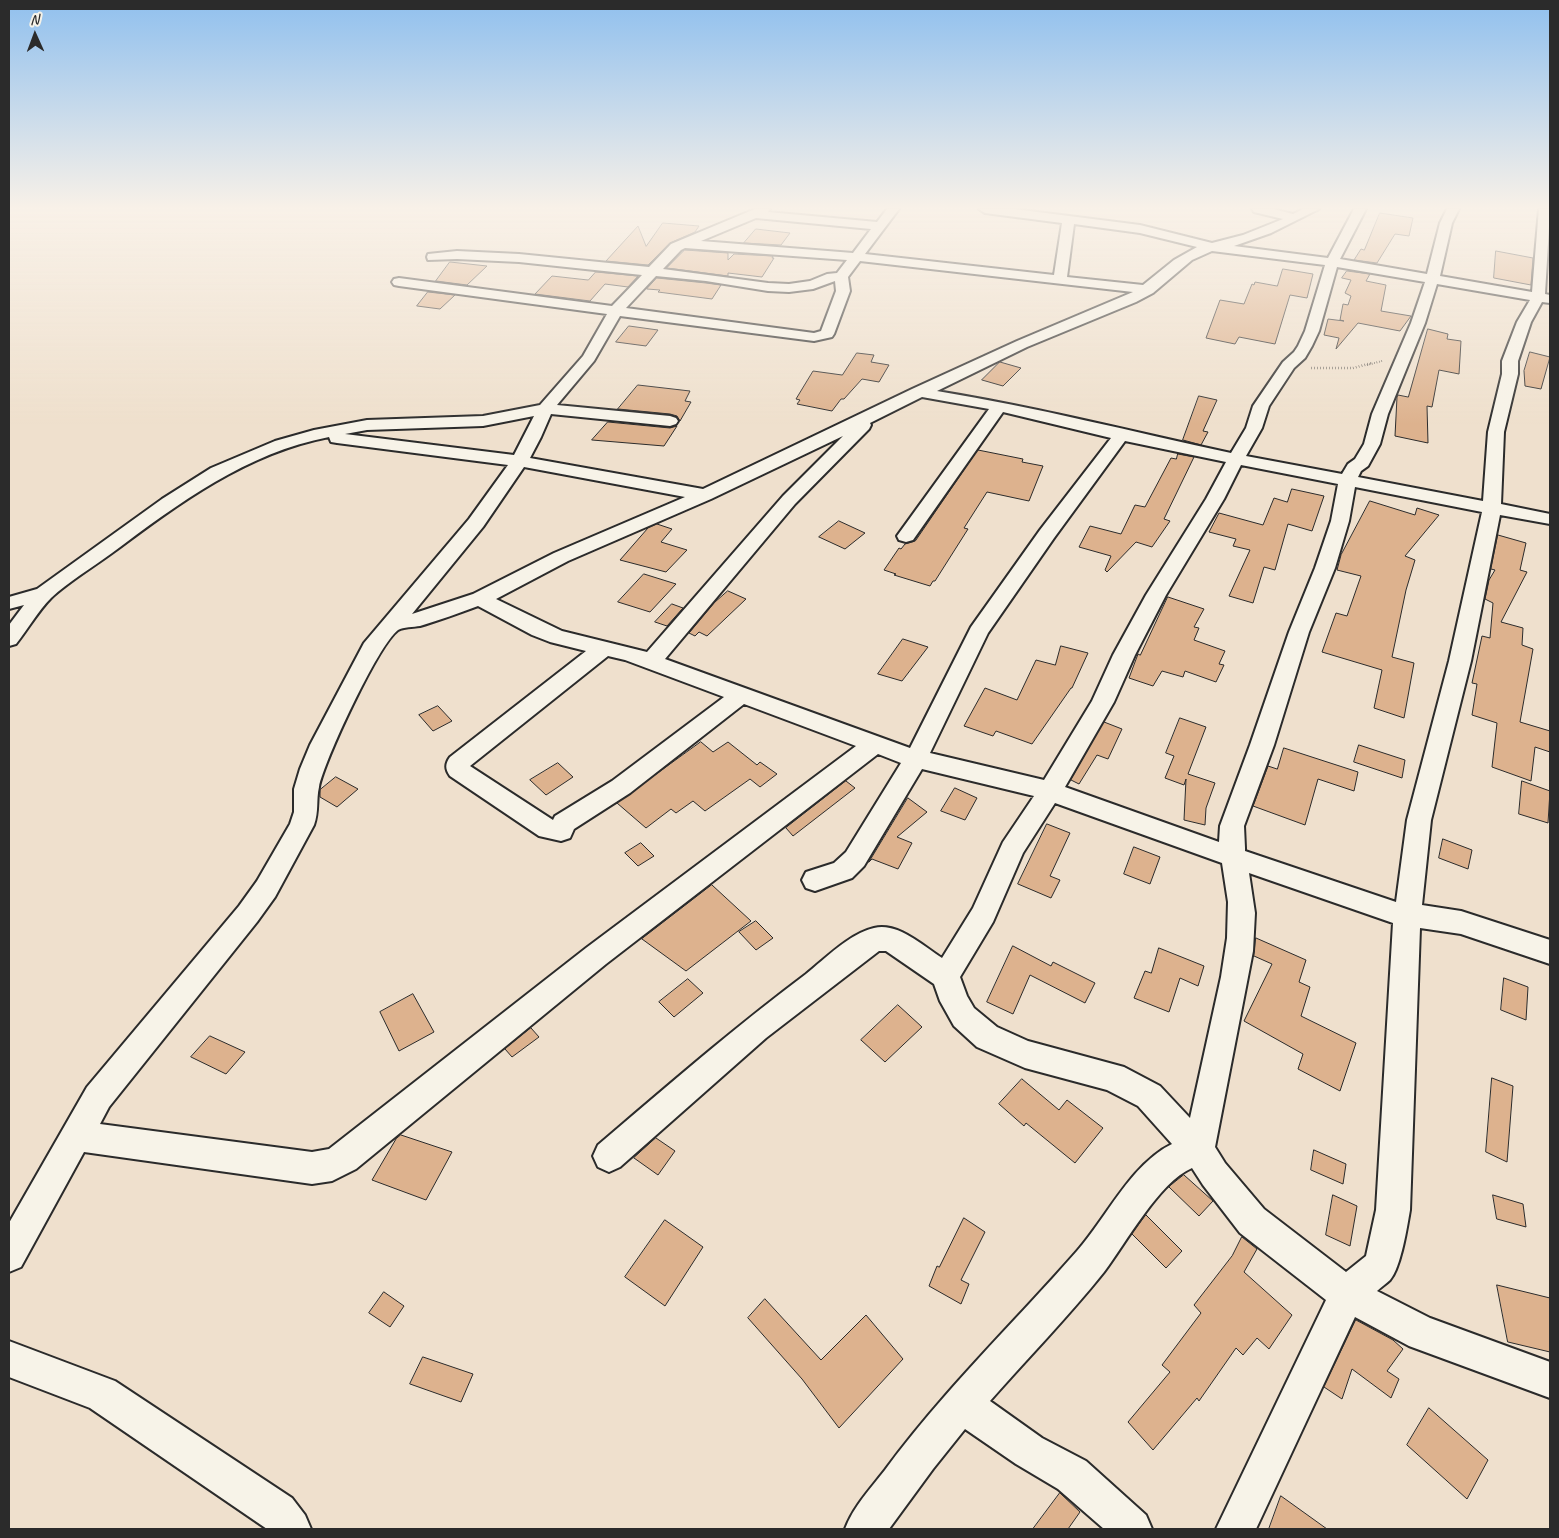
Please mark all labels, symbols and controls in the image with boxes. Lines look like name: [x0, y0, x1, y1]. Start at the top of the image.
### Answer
north arrow: [10, 10, 60, 60]
text: N: [30, 11, 39, 28]

